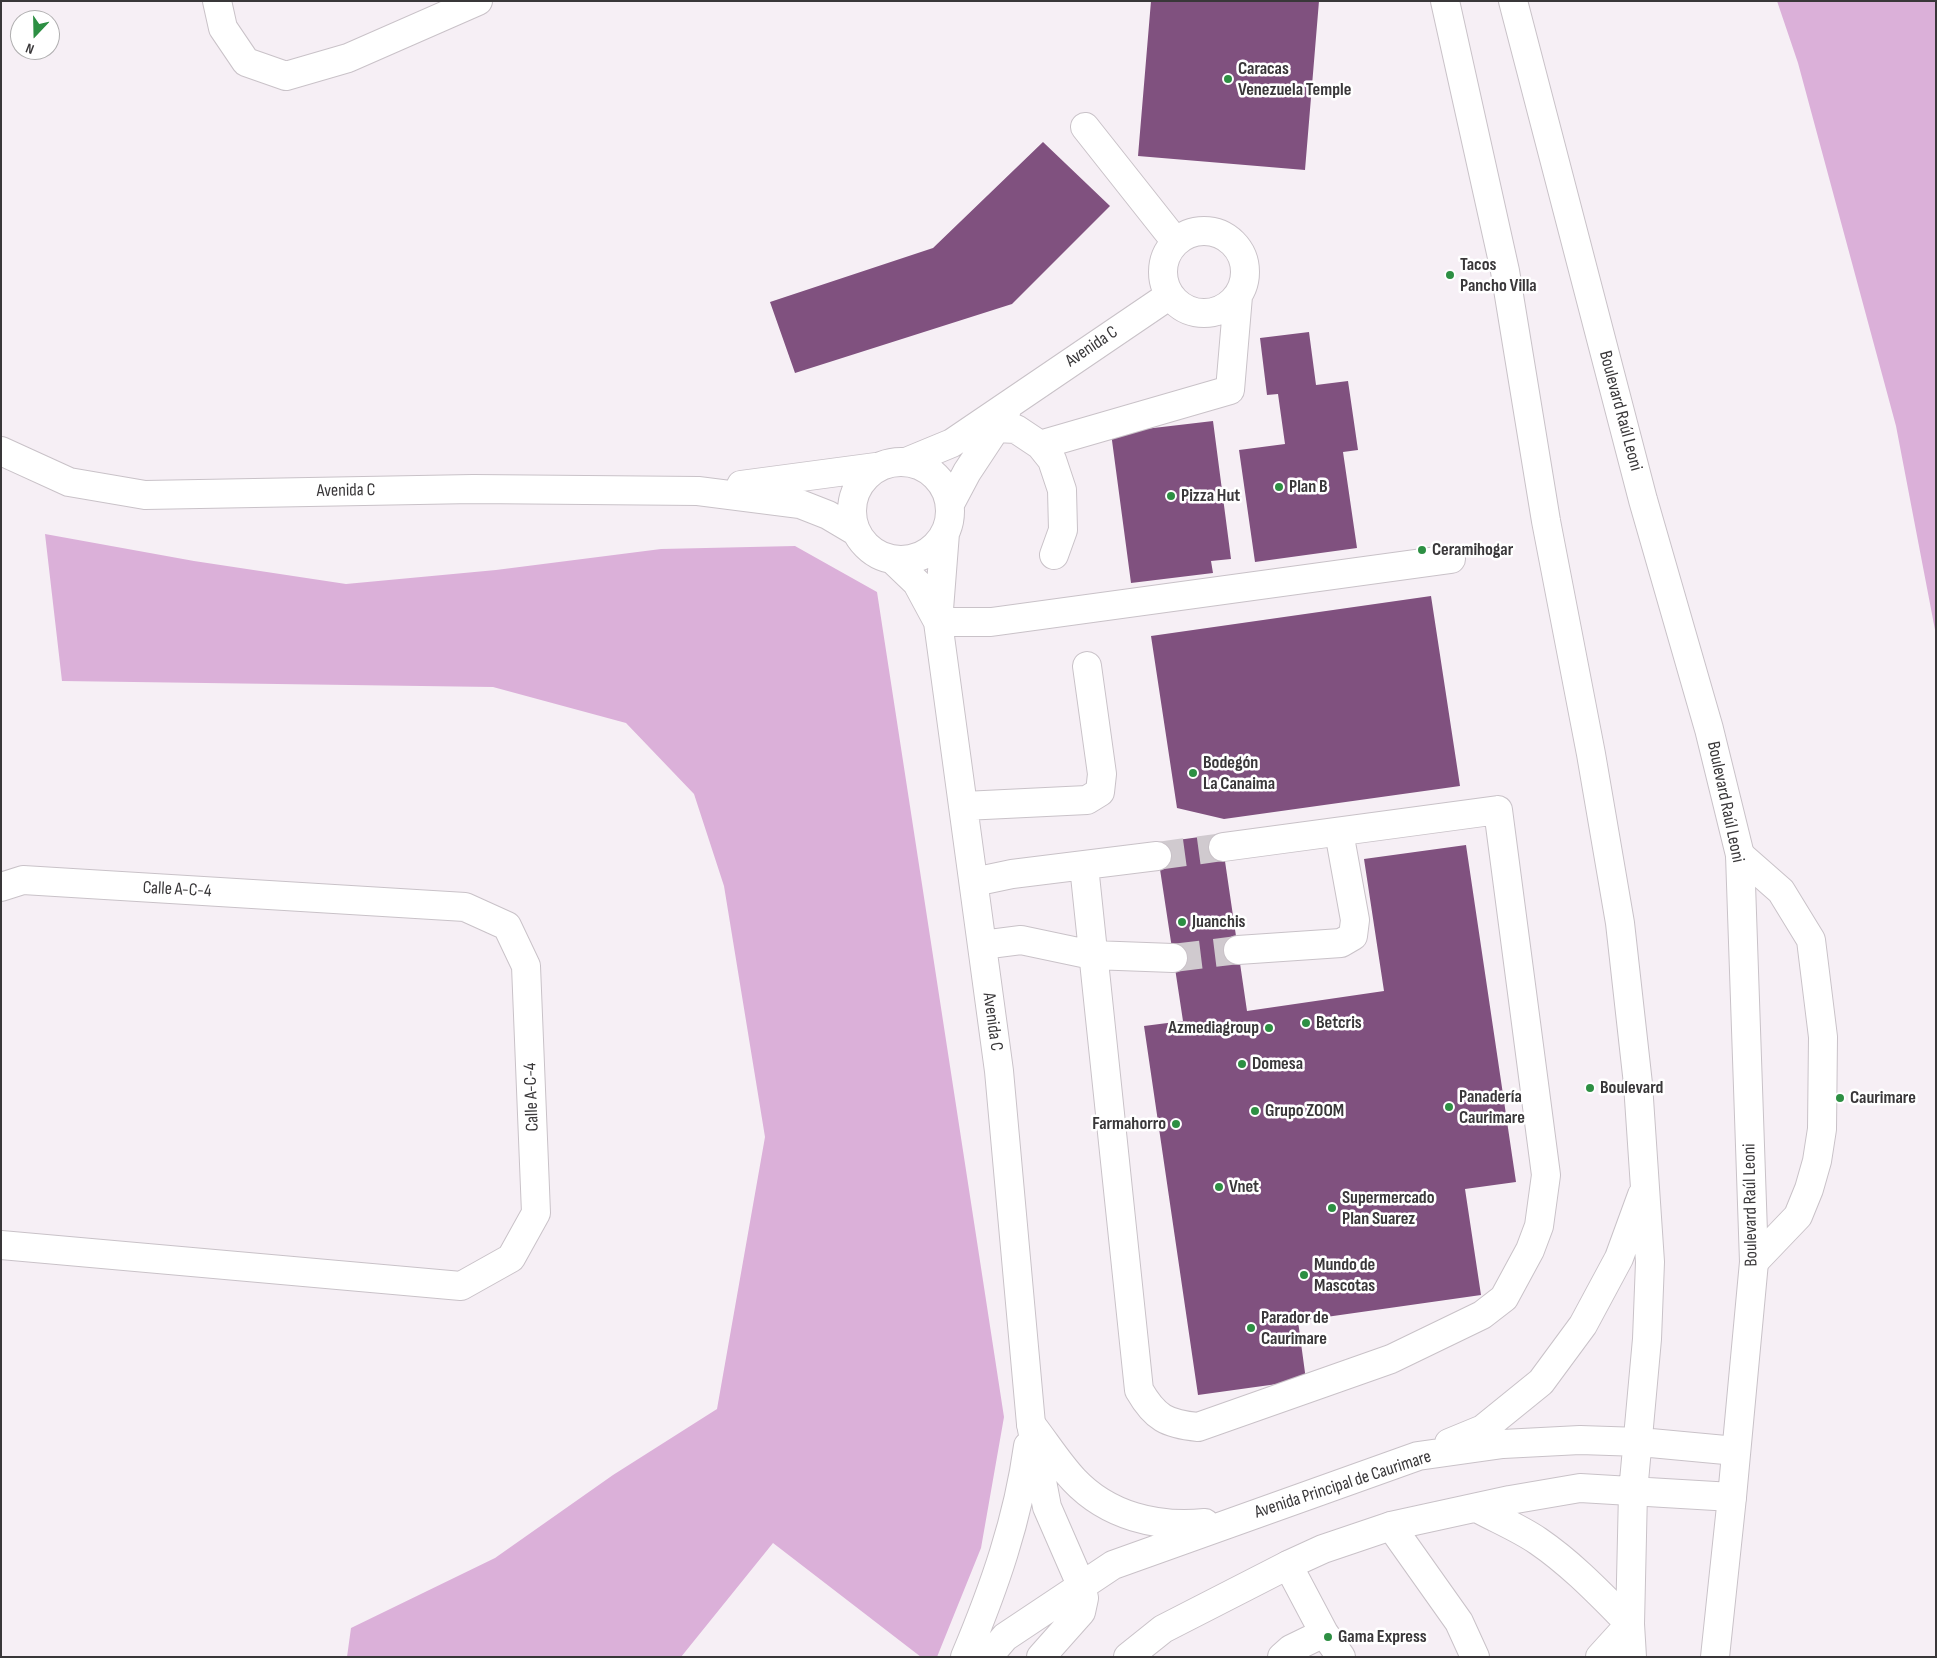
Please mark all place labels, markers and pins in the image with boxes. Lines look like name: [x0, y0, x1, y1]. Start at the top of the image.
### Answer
place label: Caracas Venezuela Temple: [1238, 58, 1351, 100]
marker: Caracas Venezuela Temple: [1222, 73, 1234, 85]
place label: Tacos Pancho Villa: [1460, 254, 1537, 296]
marker: Tacos Pancho Villa: [1444, 269, 1456, 281]
place label: Plan B: [1289, 476, 1328, 498]
marker: Plan B: [1273, 481, 1285, 493]
place label: Pizza Hut: [1181, 485, 1240, 507]
marker: Pizza Hut: [1165, 490, 1177, 502]
place label: Ceramihogar: [1432, 539, 1513, 561]
marker: Ceramihogar: [1416, 544, 1428, 556]
place label: Bodegón La Canaima: [1203, 752, 1275, 794]
marker: Bodegón La Canaima: [1187, 767, 1199, 779]
place label: Juanchis: [1192, 911, 1245, 933]
marker: Juanchis: [1176, 916, 1188, 928]
place label: Betcris: [1316, 1012, 1362, 1034]
place label: Azmediagroup: [1168, 1017, 1259, 1039]
marker: Betcris: [1300, 1017, 1312, 1029]
marker: Azmediagroup: [1263, 1022, 1275, 1034]
place label: Domesa: [1252, 1053, 1303, 1075]
marker: Domesa: [1236, 1058, 1248, 1070]
place label: Boulevard: [1600, 1077, 1663, 1099]
marker: Boulevard: [1584, 1082, 1596, 1094]
place label: Panadería Caurimare: [1459, 1086, 1525, 1128]
place label: Caurimare: [1850, 1087, 1916, 1109]
marker: Caurimare: [1834, 1092, 1846, 1104]
place label: Grupo ZOOM: [1265, 1100, 1344, 1122]
marker: Panadería Caurimare: [1443, 1101, 1455, 1113]
marker: Grupo ZOOM: [1249, 1105, 1261, 1117]
place label: Farmahorro: [1092, 1113, 1166, 1135]
marker: Farmahorro: [1170, 1118, 1182, 1130]
place label: Vnet: [1229, 1176, 1259, 1198]
marker: Vnet: [1213, 1181, 1225, 1193]
place label: Supermercado Plan Suarez: [1342, 1187, 1435, 1230]
marker: Supermercado Plan Suarez: [1326, 1202, 1338, 1214]
place label: Mundo de Mascotas: [1314, 1254, 1375, 1296]
marker: Mundo de Mascotas: [1298, 1269, 1310, 1281]
place label: Parador de Caurimare: [1261, 1307, 1329, 1350]
marker: Parador de Caurimare: [1245, 1322, 1257, 1334]
place label: Gama Express: [1338, 1626, 1427, 1648]
marker: Gama Express: [1322, 1631, 1334, 1643]

